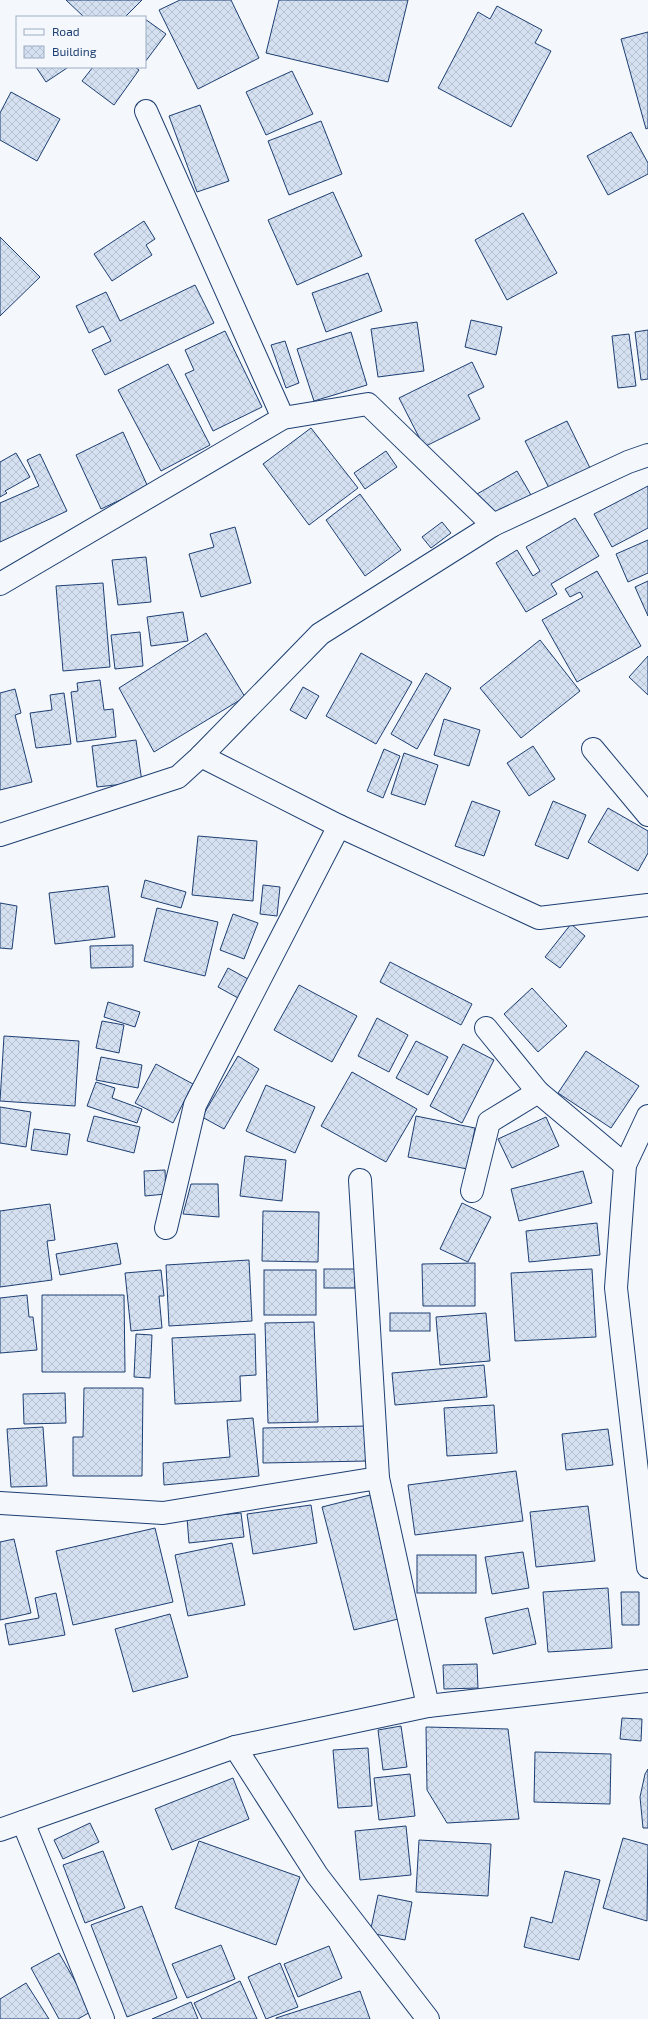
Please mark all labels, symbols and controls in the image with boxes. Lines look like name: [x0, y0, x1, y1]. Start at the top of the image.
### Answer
legend: [16, 16, 146, 68]
text: Road: [52, 24, 80, 38]
text: Building: [52, 44, 97, 58]

